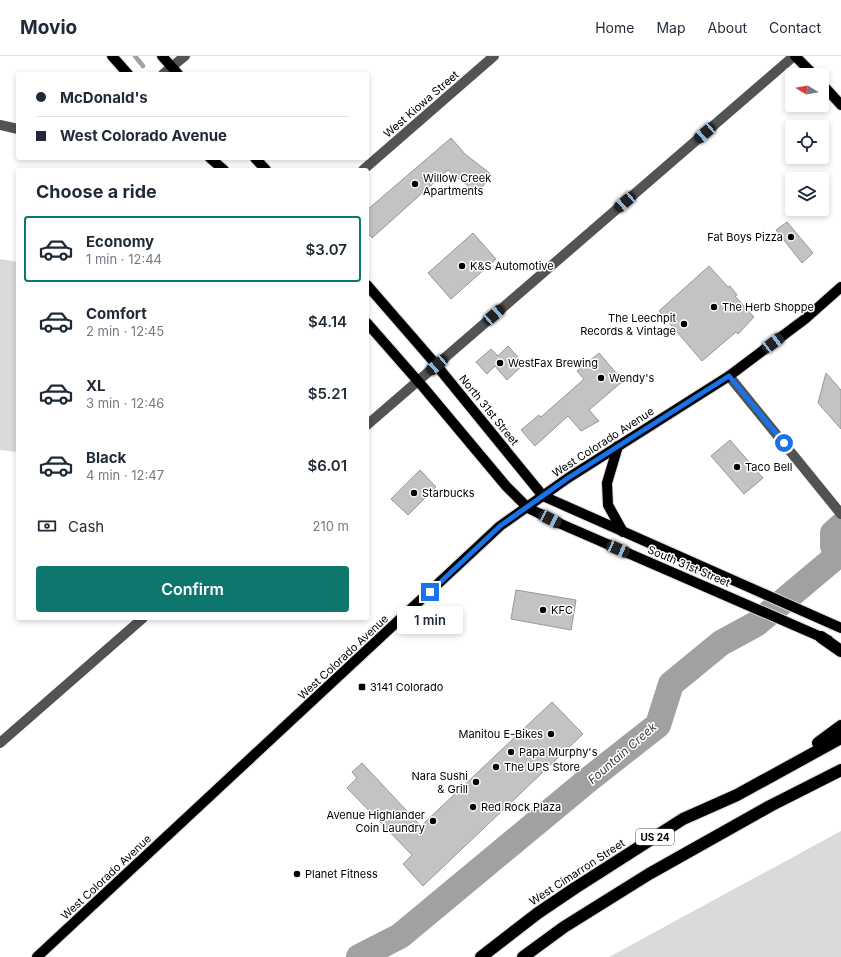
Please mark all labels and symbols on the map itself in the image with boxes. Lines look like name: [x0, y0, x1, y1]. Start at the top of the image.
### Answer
street label: West Kiowa Street: [381, 67, 462, 140]
north arrow: [785, 68, 829, 112]
car: [692, 121, 718, 145]
place label: Willow Creek Apartments: [423, 171, 491, 198]
marker: Willow Creek Apartments: [410, 179, 420, 189]
car: [612, 190, 638, 214]
place label: Fat Boys Pizza: [707, 230, 783, 244]
marker: Fat Boys Pizza: [786, 232, 796, 242]
place label: K&S Automotive: [470, 259, 554, 273]
marker: K&S Automotive: [457, 261, 467, 271]
place label: The Herb Shoppe: [722, 300, 814, 314]
marker: The Herb Shoppe: [709, 302, 719, 312]
car: [481, 303, 507, 327]
place label: The Leechpit Records & Vintage: [580, 311, 676, 338]
marker: The Leechpit Records & Vintage: [679, 319, 689, 329]
car: [760, 331, 786, 355]
car: [424, 353, 450, 377]
place label: WestFax Brewing: [508, 356, 598, 370]
marker: WestFax Brewing: [495, 358, 505, 368]
place label: Wendy's: [609, 371, 654, 385]
street label: North 31st Street: [456, 372, 522, 449]
marker: Wendy's: [596, 373, 606, 383]
street label: West Colorado Avenue: [550, 404, 656, 480]
route start: [775, 434, 793, 452]
place label: Taco Bell: [745, 460, 792, 474]
marker: Taco Bell: [732, 462, 742, 472]
place label: Starbucks: [422, 486, 475, 500]
marker: Starbucks: [409, 488, 419, 498]
car: [537, 508, 563, 530]
car: [605, 539, 631, 559]
street label: South 31st Street: [646, 542, 733, 590]
route end: [421, 583, 439, 601]
place label: KFC: [551, 603, 573, 617]
marker: KFC: [538, 605, 548, 615]
callout: 1 min: [397, 606, 463, 634]
street label: West Colorado Avenue: [295, 611, 391, 703]
place label: 3141 Colorado: [370, 680, 444, 694]
marker: 3141 Colorado: [357, 682, 367, 692]
water label: Fountain Creek: [585, 719, 660, 787]
place label: Manitou E-Bikes: [458, 727, 543, 741]
marker: Manitou E-Bikes: [546, 729, 556, 739]
place label: Papa Murphy's: [519, 745, 598, 759]
marker: Papa Murphy's: [506, 747, 516, 757]
place label: The UPS Store: [504, 760, 580, 774]
marker: The UPS Store: [491, 762, 501, 772]
place label: Nara Sushi & Grill: [412, 769, 468, 796]
marker: Nara Sushi & Grill: [471, 777, 481, 787]
place label: Red Rock Plaza: [481, 800, 561, 814]
marker: Red Rock Plaza: [468, 802, 478, 812]
place label: Avenue Highlander Coin Laundry: [327, 808, 425, 835]
marker: Avenue Highlander Coin Laundry: [428, 816, 438, 826]
road number: US 24: [636, 829, 674, 845]
street label: West Colorado Avenue: [58, 831, 154, 923]
street label: West Cimarron Street: [527, 836, 628, 908]
place label: Planet Fitness: [305, 867, 378, 881]
marker: Planet Fitness: [292, 869, 302, 879]

